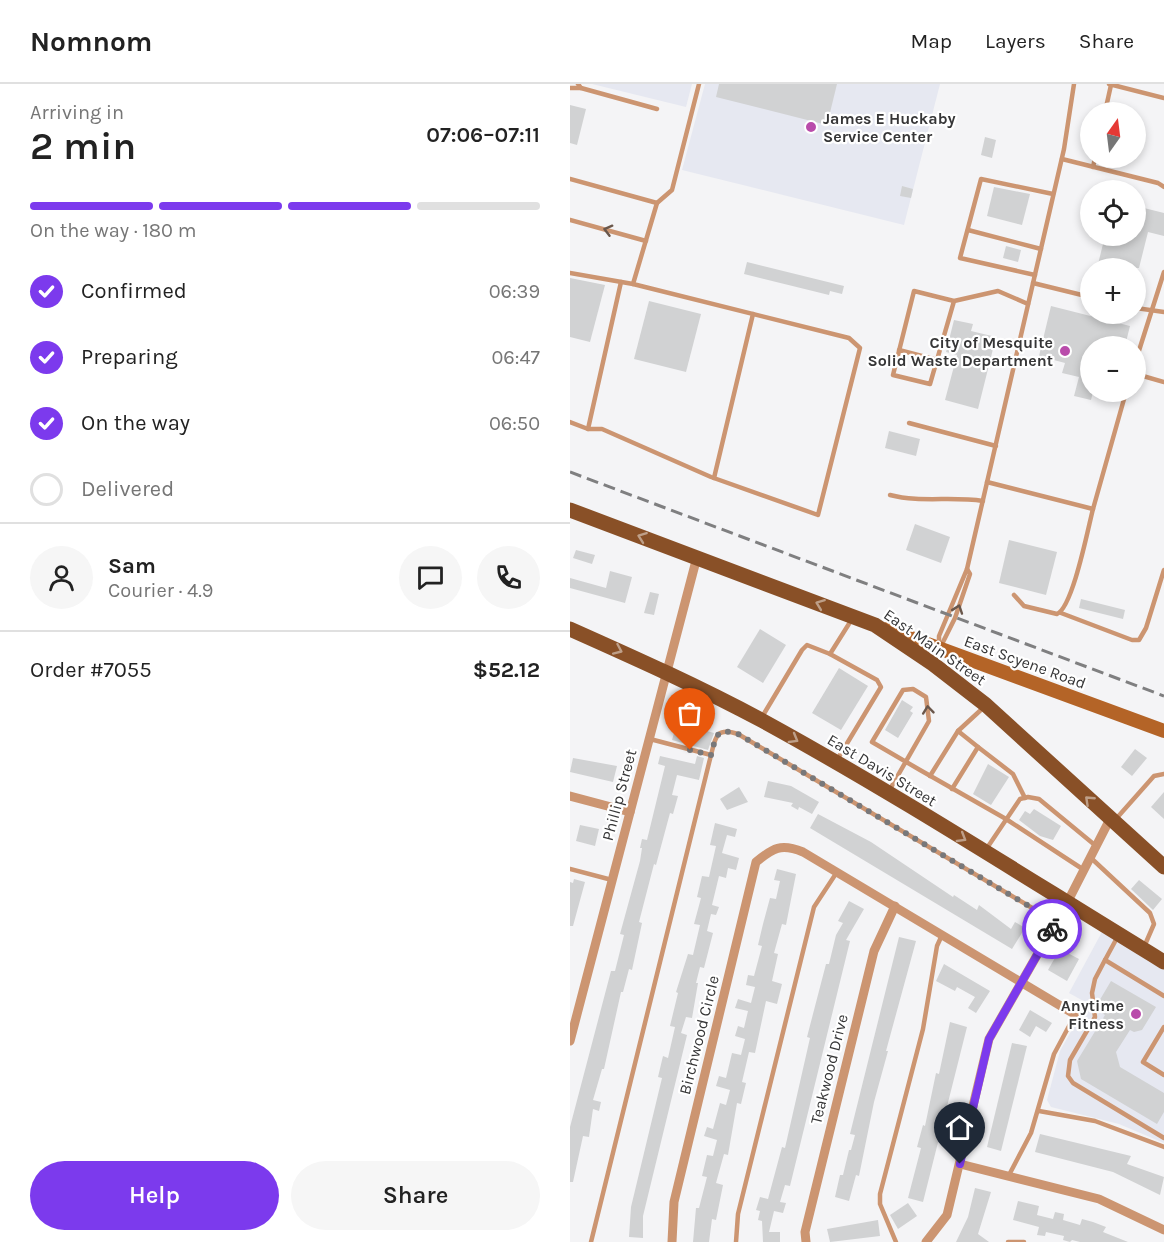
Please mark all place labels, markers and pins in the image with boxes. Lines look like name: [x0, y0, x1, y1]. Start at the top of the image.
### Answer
place label: James E Huckaby Service Center: [823, 109, 956, 146]
marker: James E Huckaby Service Center: [804, 120, 818, 134]
place label: City of Mesquite Solid Waste Department: [867, 333, 1053, 370]
marker: City of Mesquite Solid Waste Department: [1058, 344, 1072, 358]
pin: [664, 688, 715, 750]
place label: Anytime Fitness: [1061, 996, 1124, 1033]
marker: Anytime Fitness: [1129, 1007, 1143, 1021]
pin: [934, 1102, 985, 1164]

